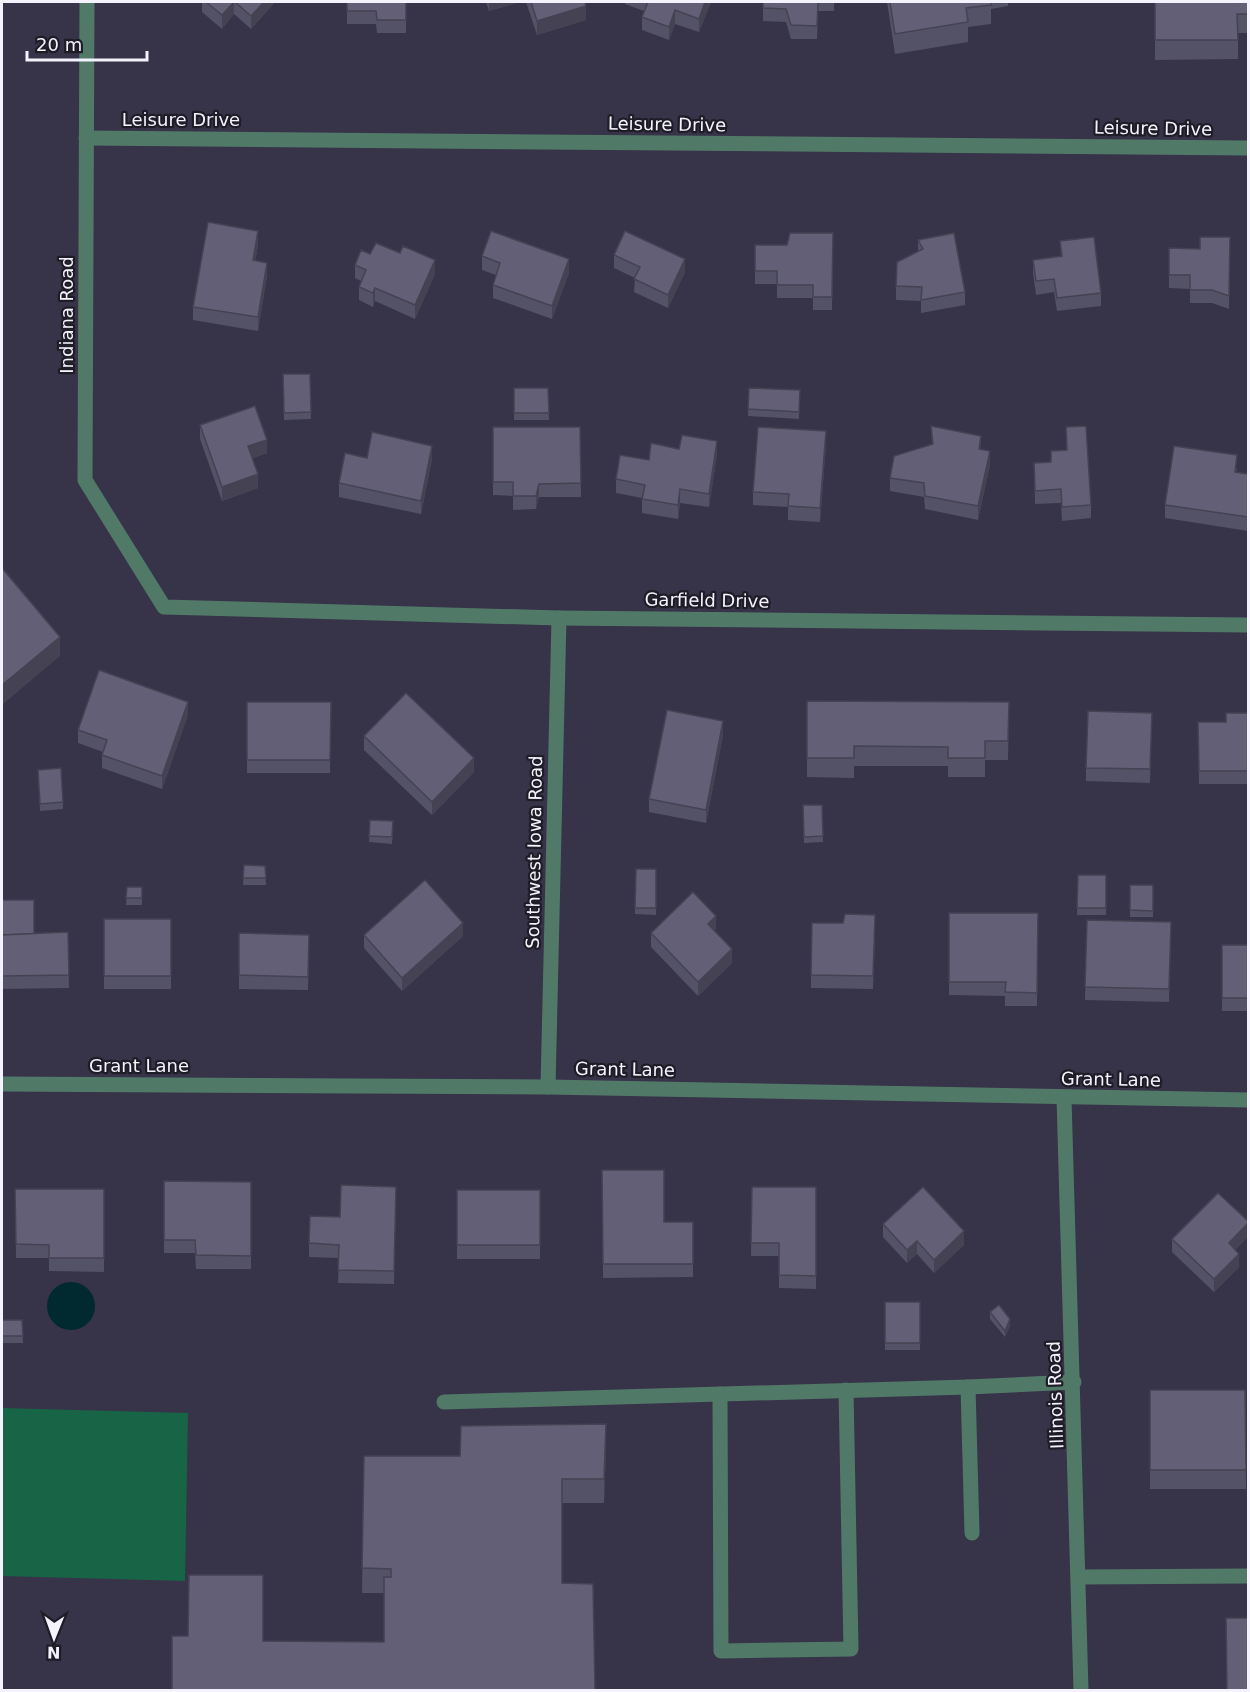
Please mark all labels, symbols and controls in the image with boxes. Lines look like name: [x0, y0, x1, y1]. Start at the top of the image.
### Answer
scale bar: [27, 24, 147, 62]
text: 20 m: [36, 34, 82, 55]
street label: Leisure Drive: [122, 109, 240, 130]
street label: Leisure Drive: [608, 112, 726, 136]
street label: Leisure Drive: [1094, 116, 1212, 140]
street label: Indiana Road: [56, 256, 77, 374]
street label: Garfield Drive: [644, 588, 770, 612]
street label: Southwest Iowa Road: [522, 755, 546, 949]
street label: Grant Lane: [89, 1055, 189, 1076]
street label: Grant Lane: [575, 1058, 675, 1080]
street label: Grant Lane: [1061, 1068, 1161, 1090]
street label: Illinois Road: [1043, 1341, 1067, 1449]
north arrow: [24, 1608, 84, 1668]
text: N: [47, 1643, 61, 1662]

